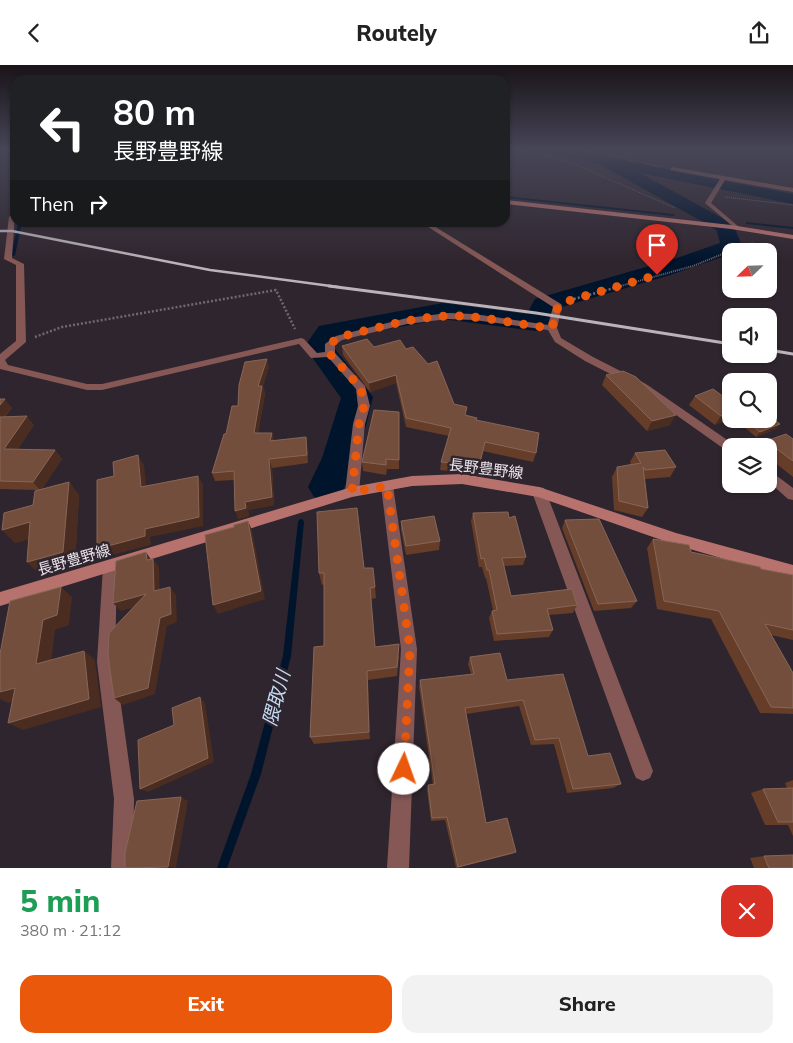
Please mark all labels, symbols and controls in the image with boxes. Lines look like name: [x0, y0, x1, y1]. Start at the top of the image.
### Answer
icon: back: [20, 19, 48, 47]
text: Routely: [356, 19, 437, 47]
icon: share: [745, 19, 773, 47]
text: 80 m: [113, 90, 196, 134]
icon: left: [30, 95, 95, 160]
text: 長野豊野線: [113, 137, 223, 165]
icon: right: [84, 190, 112, 218]
text: Then: [30, 192, 74, 216]
pin: [636, 224, 678, 275]
icon: arrive: [643, 231, 671, 259]
north arrow: [722, 243, 778, 297]
map controls: [722, 243, 777, 493]
button: sound: [722, 308, 777, 363]
button: search: [722, 373, 777, 428]
button: layers: [722, 438, 777, 493]
street label: 長野豊野線: [448, 455, 524, 483]
street label: 長野豊野線: [35, 540, 113, 579]
water label: 隈取川: [257, 665, 295, 729]
position arrow: [377, 742, 429, 794]
text: 5 min: [20, 882, 100, 920]
button: close: [721, 885, 773, 937]
text: 380 m · 21:12: [20, 920, 121, 940]
button: Exit: [20, 975, 392, 1033]
button: Share: [402, 975, 773, 1033]

